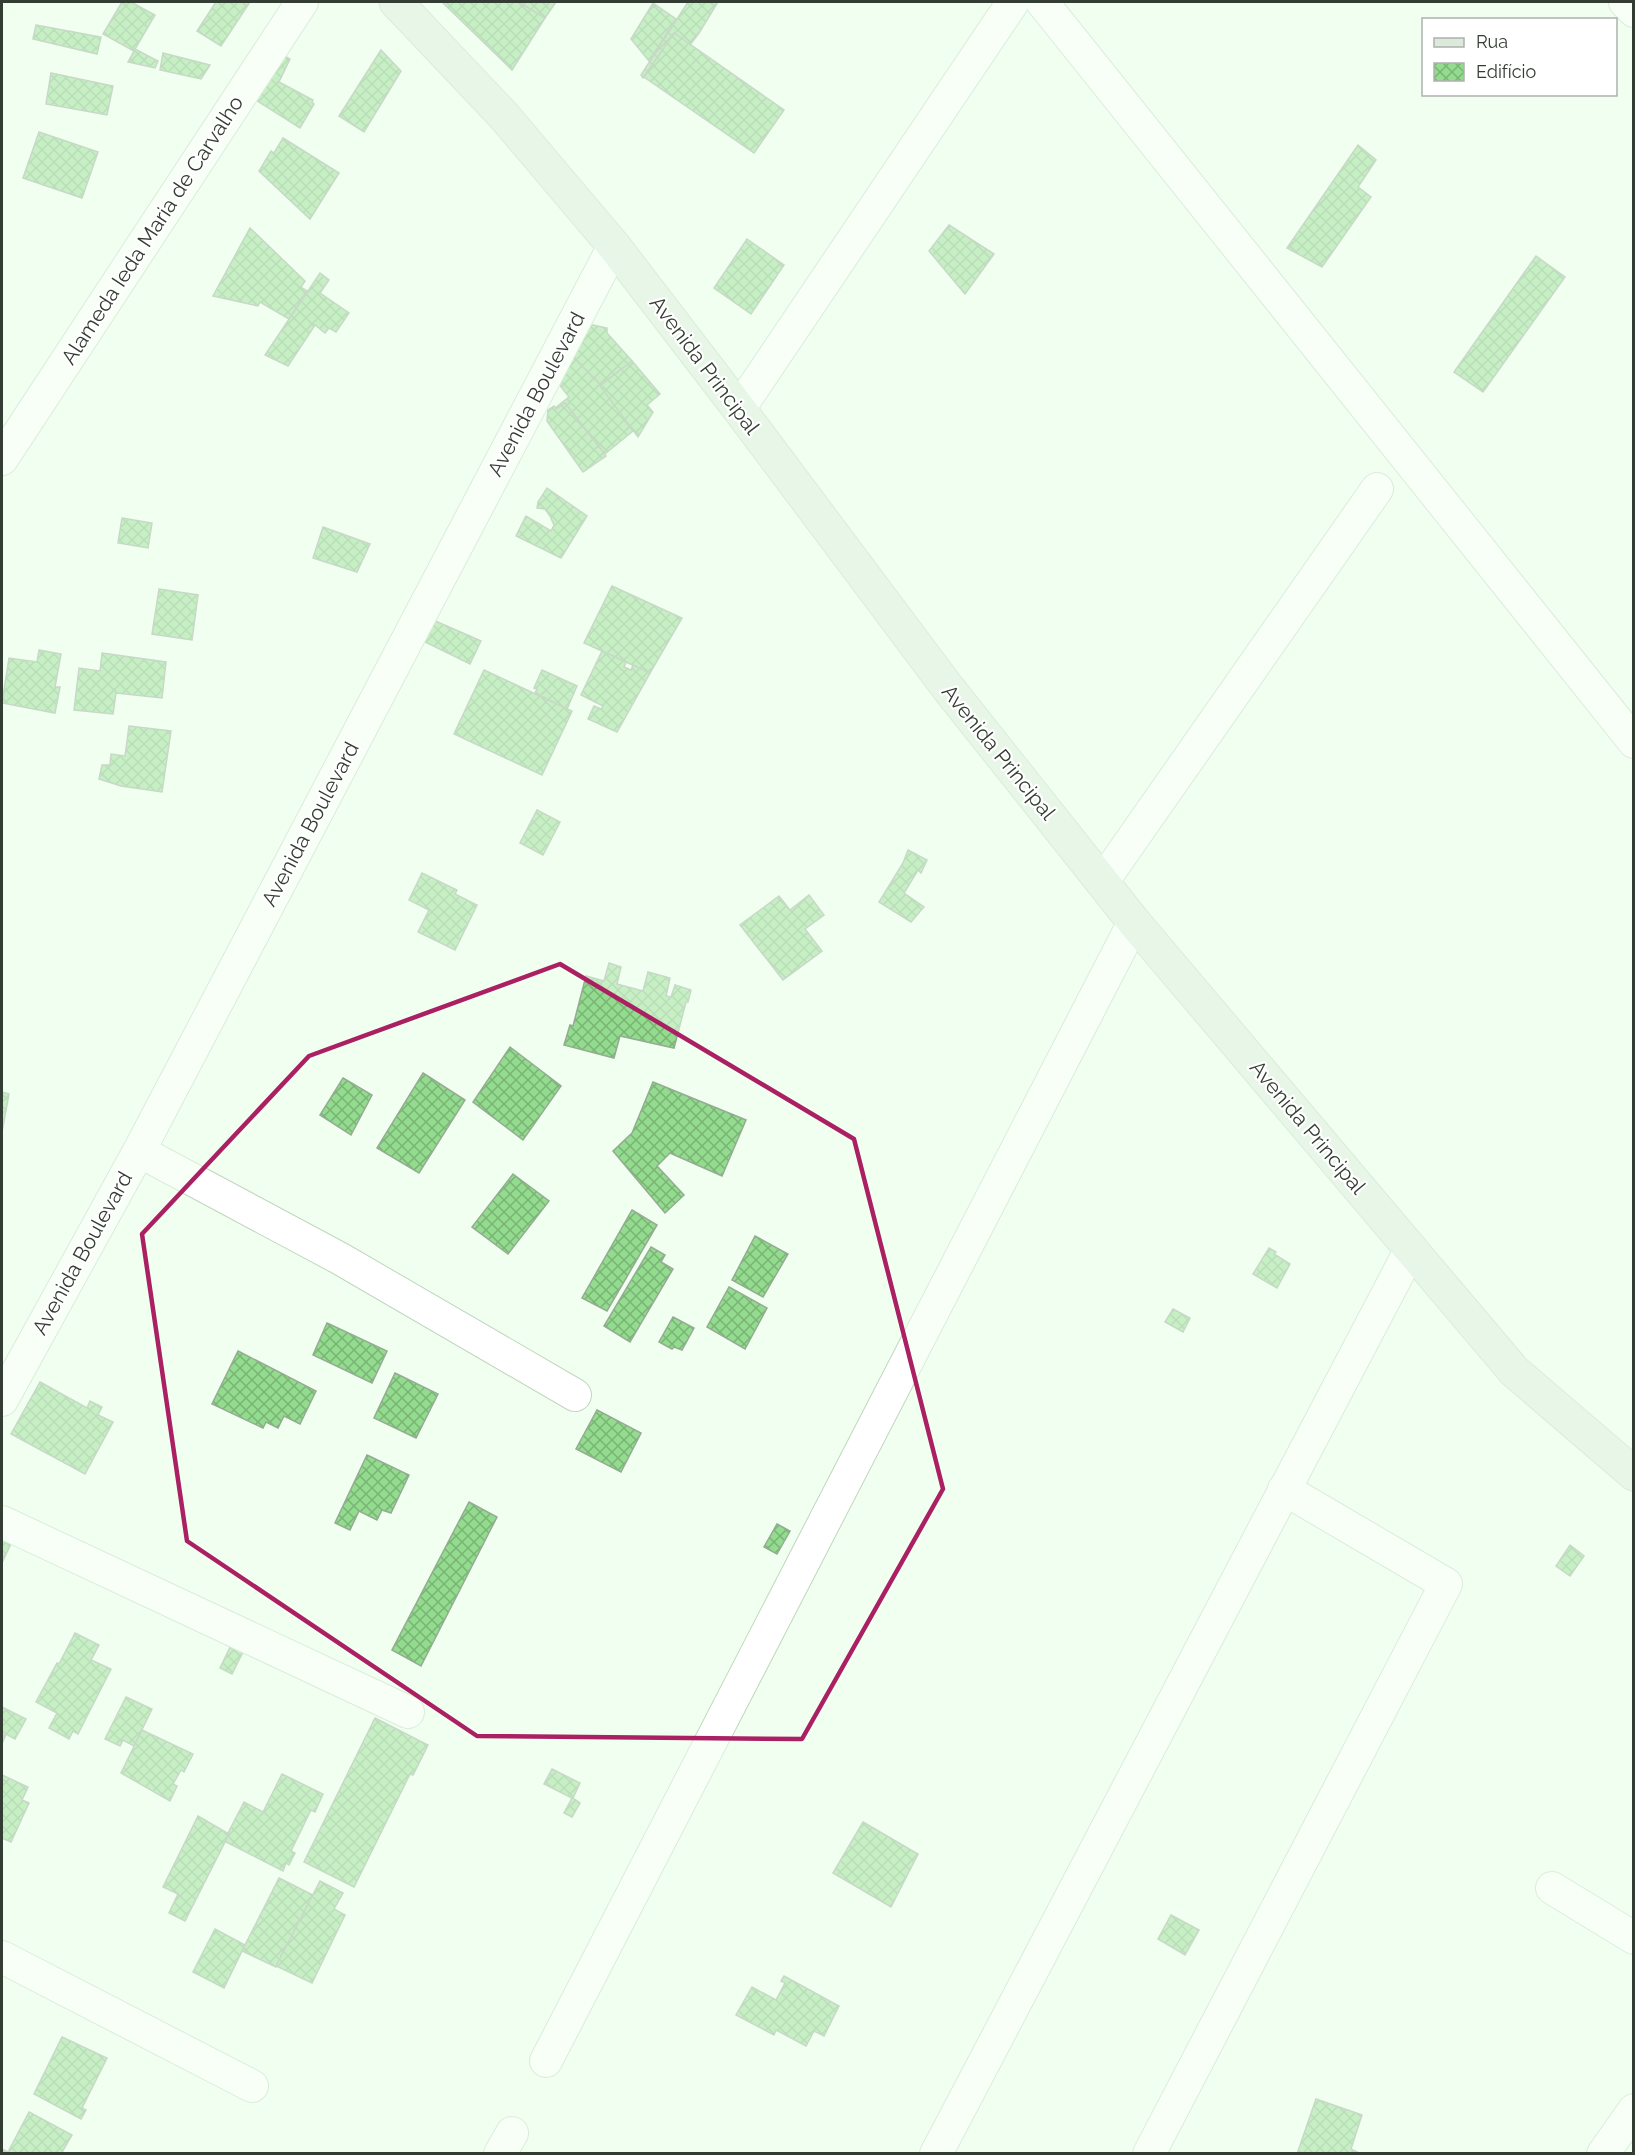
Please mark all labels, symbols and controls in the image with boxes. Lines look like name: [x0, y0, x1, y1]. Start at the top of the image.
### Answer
legend: [1422, 18, 1617, 96]
text: Rua: [1476, 31, 1508, 52]
text: Edifício: [1476, 61, 1536, 82]
street label: Alameda Ieda Maria de Carvalho: [56, 91, 248, 369]
street label: Avenida Principal: [645, 291, 765, 439]
street label: Avenida Boulevard: [482, 308, 590, 480]
street label: Avenida Principal: [937, 679, 1061, 825]
street label: Avenida Boulevard: [256, 738, 364, 910]
street label: Avenida Principal: [1245, 1055, 1371, 1199]
street label: Avenida Boulevard: [27, 1167, 137, 1339]

